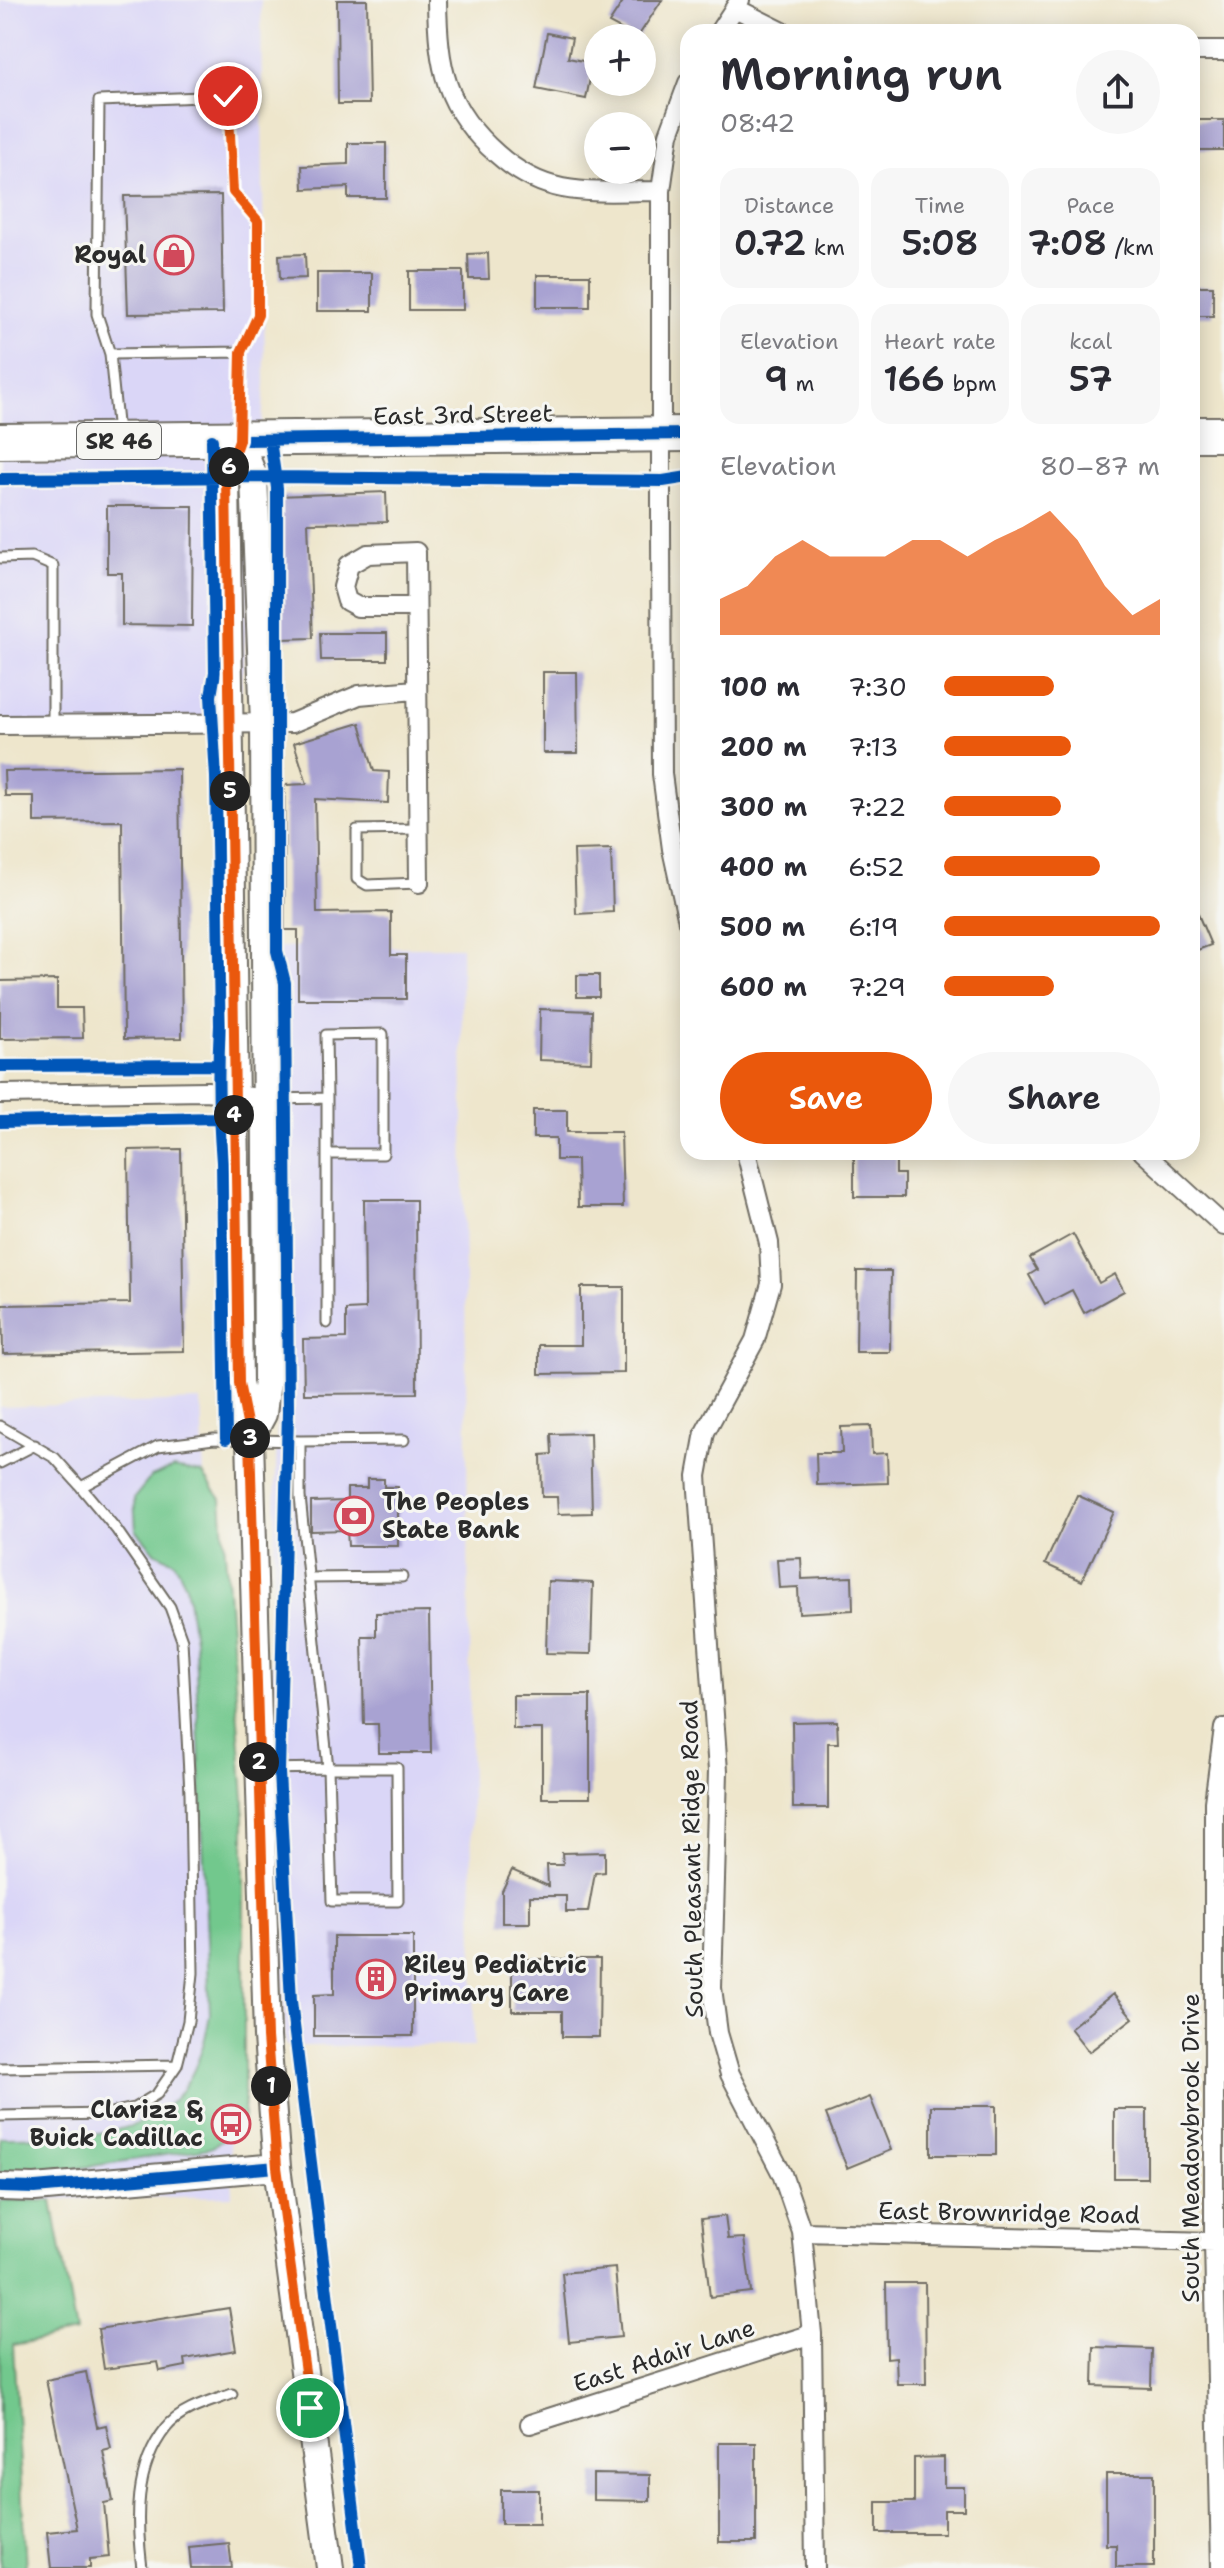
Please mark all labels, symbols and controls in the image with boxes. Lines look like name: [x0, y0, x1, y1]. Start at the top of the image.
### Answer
map controls: [584, 24, 656, 184]
button: +: [584, 24, 656, 96]
text: Morning run: [720, 45, 1003, 104]
button: share: [1076, 50, 1160, 134]
pin: [194, 62, 262, 130]
icon: check: [206, 74, 250, 118]
text: 08:42: [720, 105, 795, 140]
button: −: [584, 112, 656, 184]
text: Distance: [744, 191, 834, 220]
text: Time: [915, 191, 965, 220]
text: Pace: [1066, 191, 1115, 220]
text: 0.72: [734, 220, 806, 266]
text: 5:08: [901, 220, 979, 266]
text: 7:08: [1027, 220, 1107, 266]
text: km: [806, 233, 845, 262]
text: /km: [1107, 233, 1154, 262]
shop icon: Royal: [153, 234, 195, 276]
place label: Royal: [74, 239, 146, 271]
text: Elevation: [740, 327, 839, 356]
text: Heart rate: [884, 327, 996, 356]
text: kcal: [1069, 327, 1112, 356]
text: 9: [764, 356, 788, 402]
text: 166: [883, 356, 945, 402]
text: 57: [1069, 356, 1113, 402]
text: m: [788, 369, 814, 398]
text: bpm: [945, 369, 997, 398]
street label: East 3rd Street: [373, 397, 553, 433]
road number: SR 46: [77, 423, 161, 459]
pin: 6: [209, 447, 249, 487]
text: Elevation: [720, 448, 836, 483]
text: 80–87 m: [1040, 448, 1160, 483]
text: 6: [221, 452, 237, 481]
text: 100 m: [720, 669, 800, 704]
text: 7:30: [848, 669, 907, 704]
text: 200 m: [720, 729, 807, 764]
text: 7:13: [848, 729, 898, 764]
pin: 5: [210, 771, 250, 811]
text: 5: [223, 776, 237, 805]
text: 300 m: [720, 789, 807, 824]
text: 7:22: [848, 789, 906, 824]
text: 400 m: [720, 849, 807, 884]
text: 6:52: [848, 849, 905, 884]
text: 500 m: [720, 909, 805, 944]
text: 6:19: [848, 909, 899, 944]
text: 600 m: [720, 969, 807, 1004]
text: 7:29: [848, 969, 906, 1004]
button: Save: [720, 1052, 932, 1144]
button: Share: [948, 1052, 1160, 1144]
pin: 4: [214, 1095, 254, 1135]
text: 4: [226, 1100, 242, 1129]
pin: 3: [230, 1418, 270, 1458]
text: 3: [242, 1423, 258, 1452]
place label: The Peoples State Bank: [382, 1486, 529, 1546]
bank icon: The Peoples State Bank: [333, 1495, 375, 1537]
street label: South Pleasant Ridge Road: [673, 1700, 711, 2018]
pin: 2: [239, 1742, 279, 1782]
text: 2: [251, 1747, 267, 1776]
place label: Riley Pediatric Primary Care: [404, 1949, 587, 2009]
building icon: Riley Pediatric Primary Care: [355, 1958, 397, 2000]
street label: South Meadowbrook Drive: [1175, 1993, 1207, 2303]
pin: 1: [251, 2066, 291, 2106]
text: 1: [266, 2071, 276, 2100]
place label: Clarizz & Buick Cadillac: [30, 2094, 203, 2154]
bus stop icon: Clarizz & Buick Cadillac: [210, 2103, 252, 2145]
street label: East Brownridge Road: [878, 2195, 1140, 2231]
street label: East Adair Lane: [569, 2312, 759, 2400]
pin: [276, 2374, 344, 2442]
icon: arrive: [288, 2386, 332, 2430]

